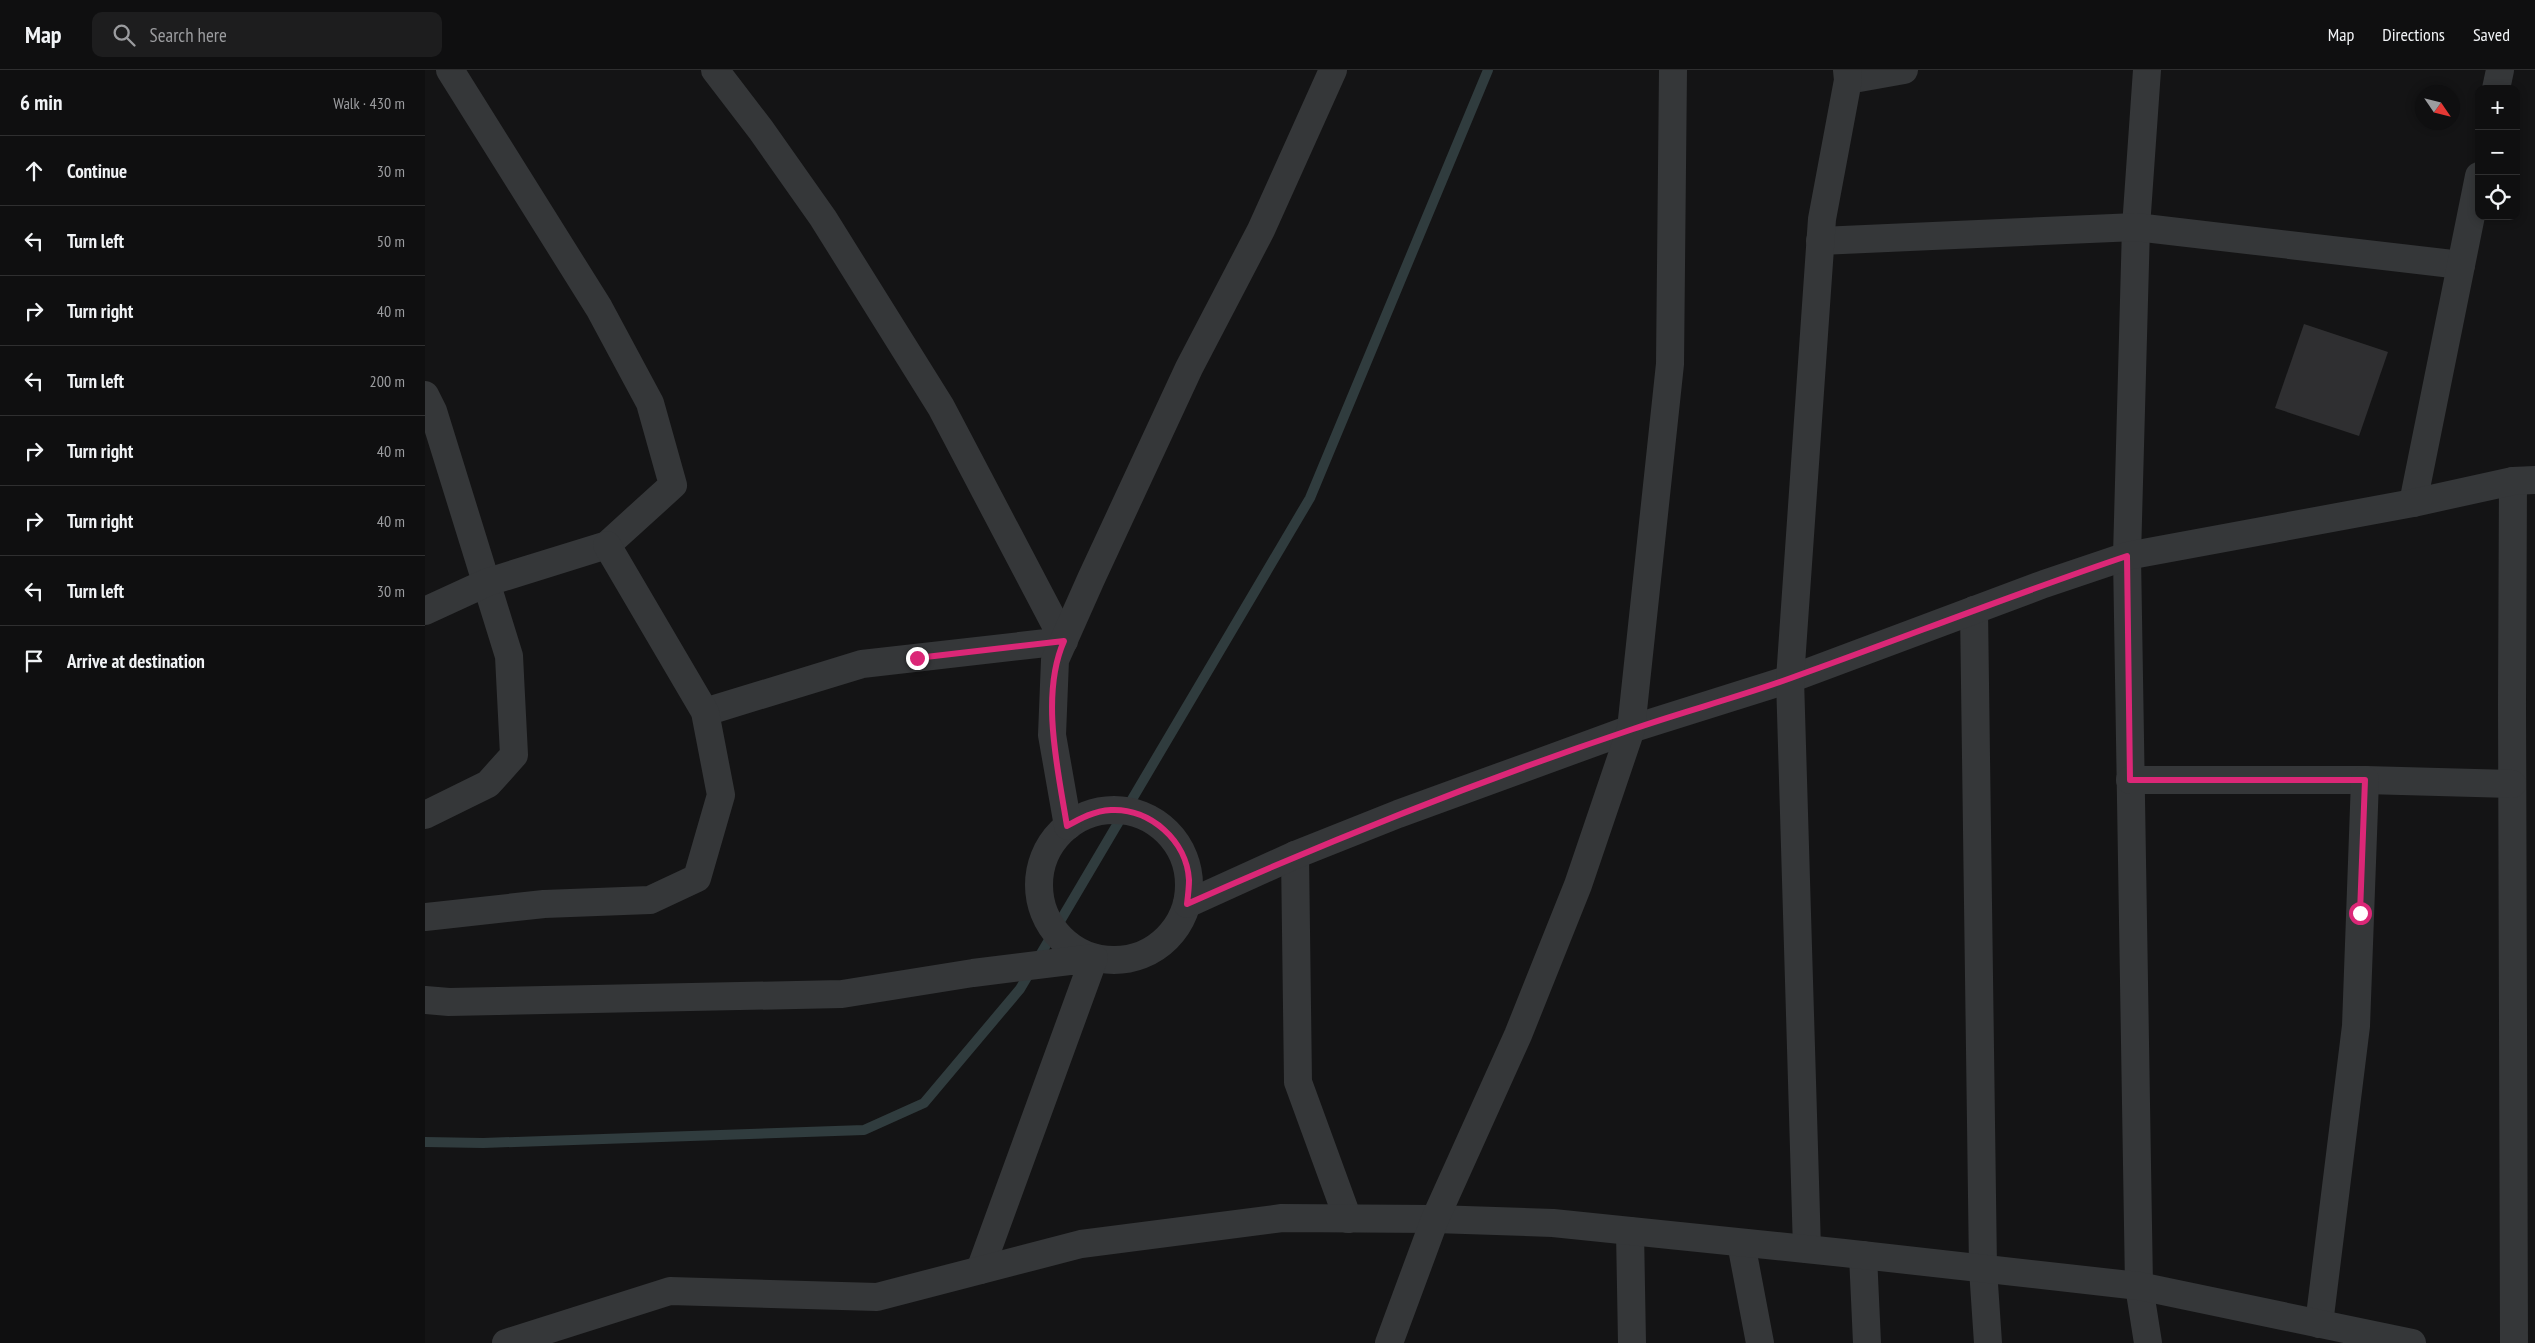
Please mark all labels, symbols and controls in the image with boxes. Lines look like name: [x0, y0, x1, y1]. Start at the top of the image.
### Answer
search box: [92, 12, 442, 57]
text: Map: [25, 19, 62, 50]
icon: search: [110, 21, 138, 49]
text: Search here: [150, 23, 227, 47]
text: Map: [2328, 23, 2354, 46]
text: Directions: [2382, 23, 2445, 46]
text: Saved: [2473, 23, 2510, 46]
north arrow: [2415, 85, 2460, 130]
map controls: [2475, 85, 2520, 220]
button: +: [2475, 85, 2520, 130]
text: 6 min: [20, 89, 62, 116]
text: Walk · 430 m: [333, 93, 405, 113]
button: −: [2475, 130, 2520, 175]
icon: ahead: [20, 157, 48, 185]
text: Continue: [67, 159, 127, 183]
text: 30 m: [377, 161, 405, 181]
button: locate: [2475, 175, 2520, 220]
icon: left: [20, 227, 48, 255]
text: Turn left: [67, 229, 124, 253]
text: 50 m: [377, 231, 405, 251]
icon: right: [20, 297, 48, 325]
text: Turn right: [67, 299, 133, 323]
text: 40 m: [377, 301, 405, 321]
icon: left: [20, 367, 48, 395]
text: Turn left: [67, 369, 124, 393]
text: 200 m: [370, 371, 405, 391]
icon: right: [20, 437, 48, 465]
text: Turn right: [67, 439, 133, 463]
text: 40 m: [377, 441, 405, 461]
icon: right: [20, 507, 48, 535]
text: Turn right: [67, 509, 133, 533]
text: 40 m: [377, 511, 405, 531]
icon: left: [20, 577, 48, 605]
text: Turn left: [67, 579, 124, 603]
text: 30 m: [377, 581, 405, 601]
icon: arrive: [20, 647, 48, 675]
route end: [906, 647, 929, 670]
text: Arrive at destination: [67, 649, 205, 673]
route start: [2349, 902, 2372, 925]

